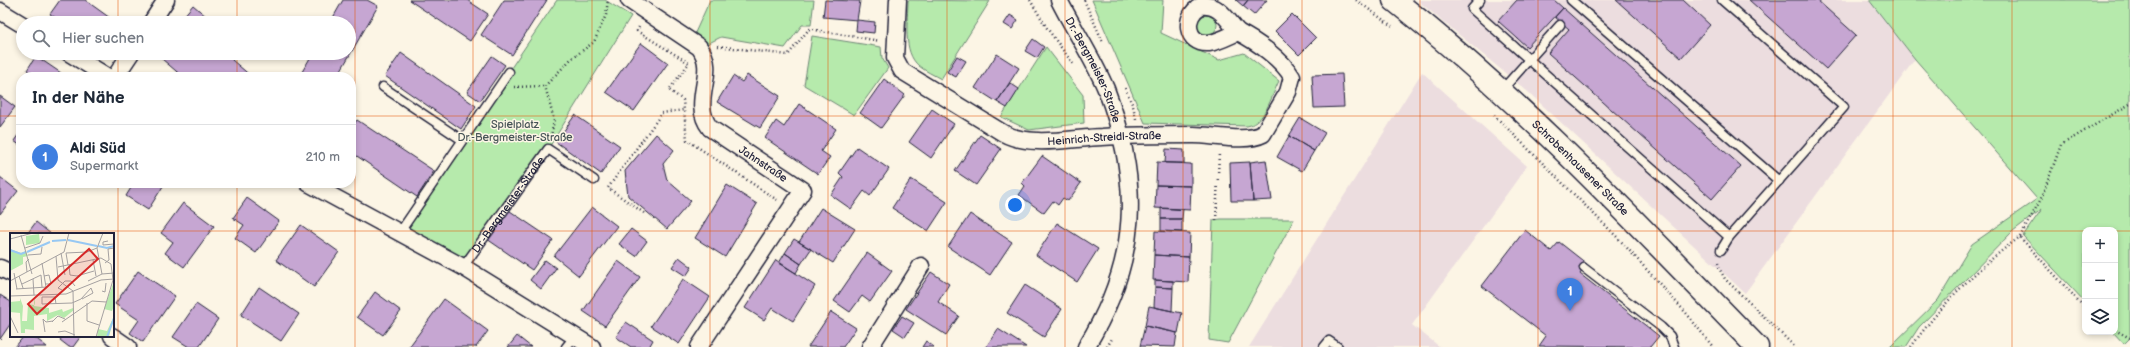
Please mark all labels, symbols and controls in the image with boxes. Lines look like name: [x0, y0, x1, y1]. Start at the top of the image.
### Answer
street label: Dr.-Bergmeister-Straße: [1062, 15, 1123, 125]
search box: [16, 16, 356, 60]
icon: search: [30, 27, 52, 49]
text: Hier suchen: [62, 29, 144, 48]
text: In der Nähe: [32, 88, 125, 108]
park label: Spielplatz Dr.-Bergmeister-Straße: [457, 118, 573, 144]
street label: Schrobenhausener Straße: [1529, 118, 1632, 219]
street label: Heinrich-Streidl-Straße: [1047, 129, 1162, 148]
text: Aldi Süd: [70, 139, 126, 158]
street label: Jahnstraße: [736, 143, 790, 185]
text: 1: [42, 149, 48, 165]
text: 210 m: [306, 149, 340, 165]
street label: Dr.-Bergmeister-Straße: [469, 154, 548, 255]
text: Supermarkt: [70, 158, 139, 174]
your location: [1005, 195, 1025, 215]
map controls: [2082, 227, 2118, 335]
button: +: [2082, 227, 2118, 263]
inset map: [10, 233, 114, 337]
button: −: [2082, 263, 2118, 299]
pin: 1: [1557, 278, 1583, 311]
button: layers: [2082, 299, 2118, 335]

